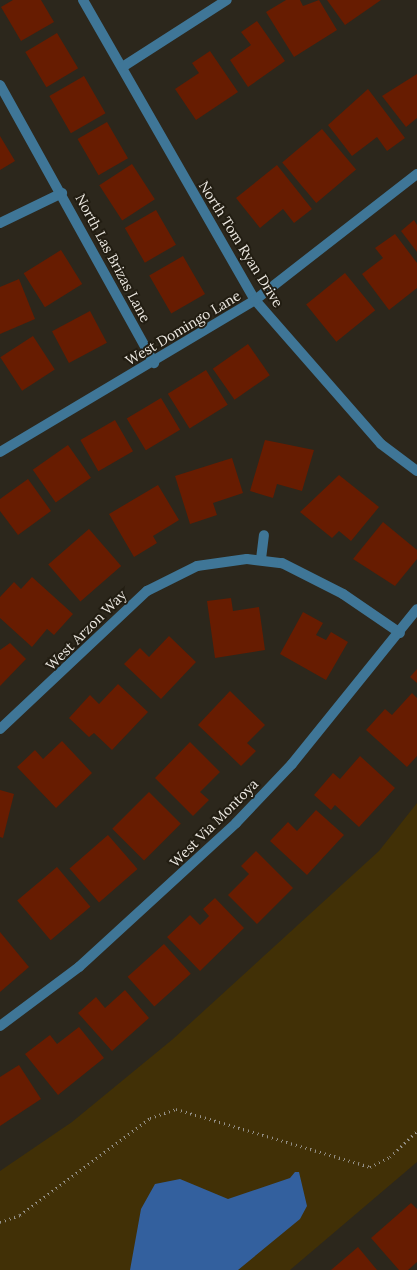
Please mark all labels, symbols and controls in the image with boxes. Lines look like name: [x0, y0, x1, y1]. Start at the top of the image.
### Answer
street label: North Tom Ryan Drive: [195, 178, 287, 310]
street label: North Las Brizas Lane: [72, 191, 154, 325]
street label: West Domingo Lane: [122, 287, 244, 369]
street label: West Arzon Way: [42, 586, 130, 674]
street label: West Via Montoya: [166, 775, 262, 871]

